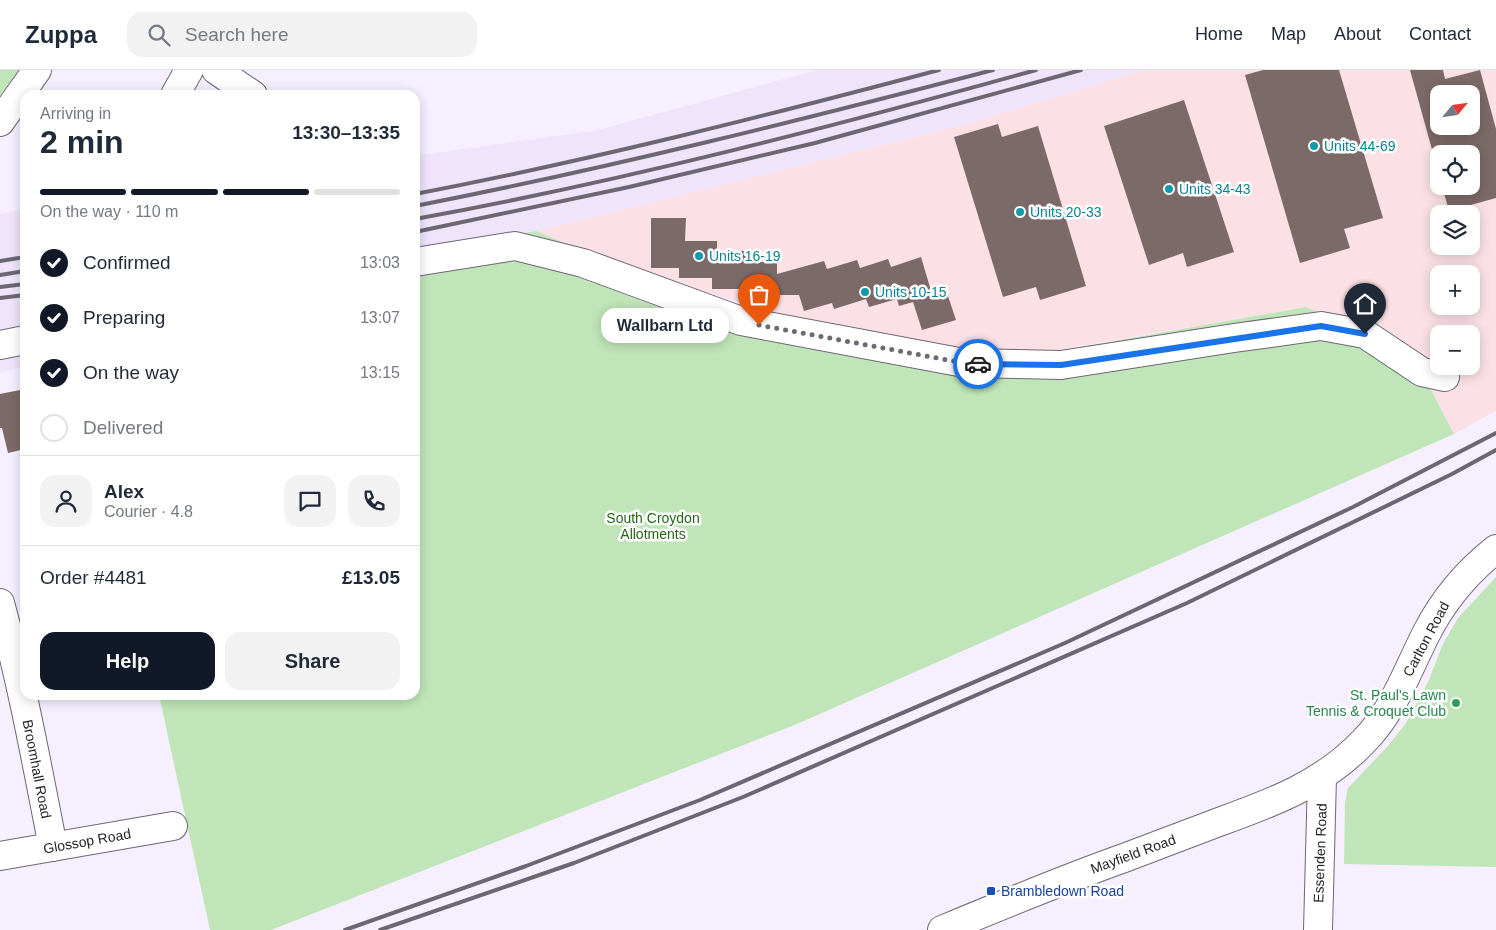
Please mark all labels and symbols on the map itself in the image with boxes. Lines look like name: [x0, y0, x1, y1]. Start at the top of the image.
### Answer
north arrow: [1430, 85, 1480, 135]
place label: Units 44-69: [1324, 138, 1396, 154]
marker: Units 44-69: [1308, 140, 1320, 152]
place label: Units 34-43: [1179, 181, 1251, 197]
marker: Units 34-43: [1163, 183, 1175, 195]
place label: Units 20-33: [1030, 204, 1102, 220]
marker: Units 20-33: [1014, 206, 1026, 218]
place label: Units 16-19: [709, 248, 781, 264]
marker: Units 16-19: [693, 250, 705, 262]
pin: [738, 274, 780, 325]
pin: [1344, 283, 1386, 334]
place label: Units 10-15: [875, 284, 947, 300]
marker: Units 10-15: [859, 286, 871, 298]
callout: Wallbarn Ltd: [602, 308, 729, 342]
courier: [953, 339, 1003, 389]
park label: South Croydon Allotments: [606, 510, 700, 542]
street label: Carlton Road: [1400, 599, 1452, 679]
place label: St. Paul's Lawn Tennis & Croquet Club: [1306, 687, 1446, 719]
marker: St. Paul's Lawn Tennis & Croquet Club: [1450, 697, 1462, 709]
street label: Broomhall Road: [20, 718, 54, 820]
street label: Essenden Road: [1310, 803, 1330, 903]
street label: Glossop Road: [42, 825, 132, 857]
street label: Mayfield Road: [1088, 831, 1178, 877]
place label: Brambledown Road: [1001, 883, 1124, 899]
marker: Brambledown Road: [985, 885, 997, 897]

